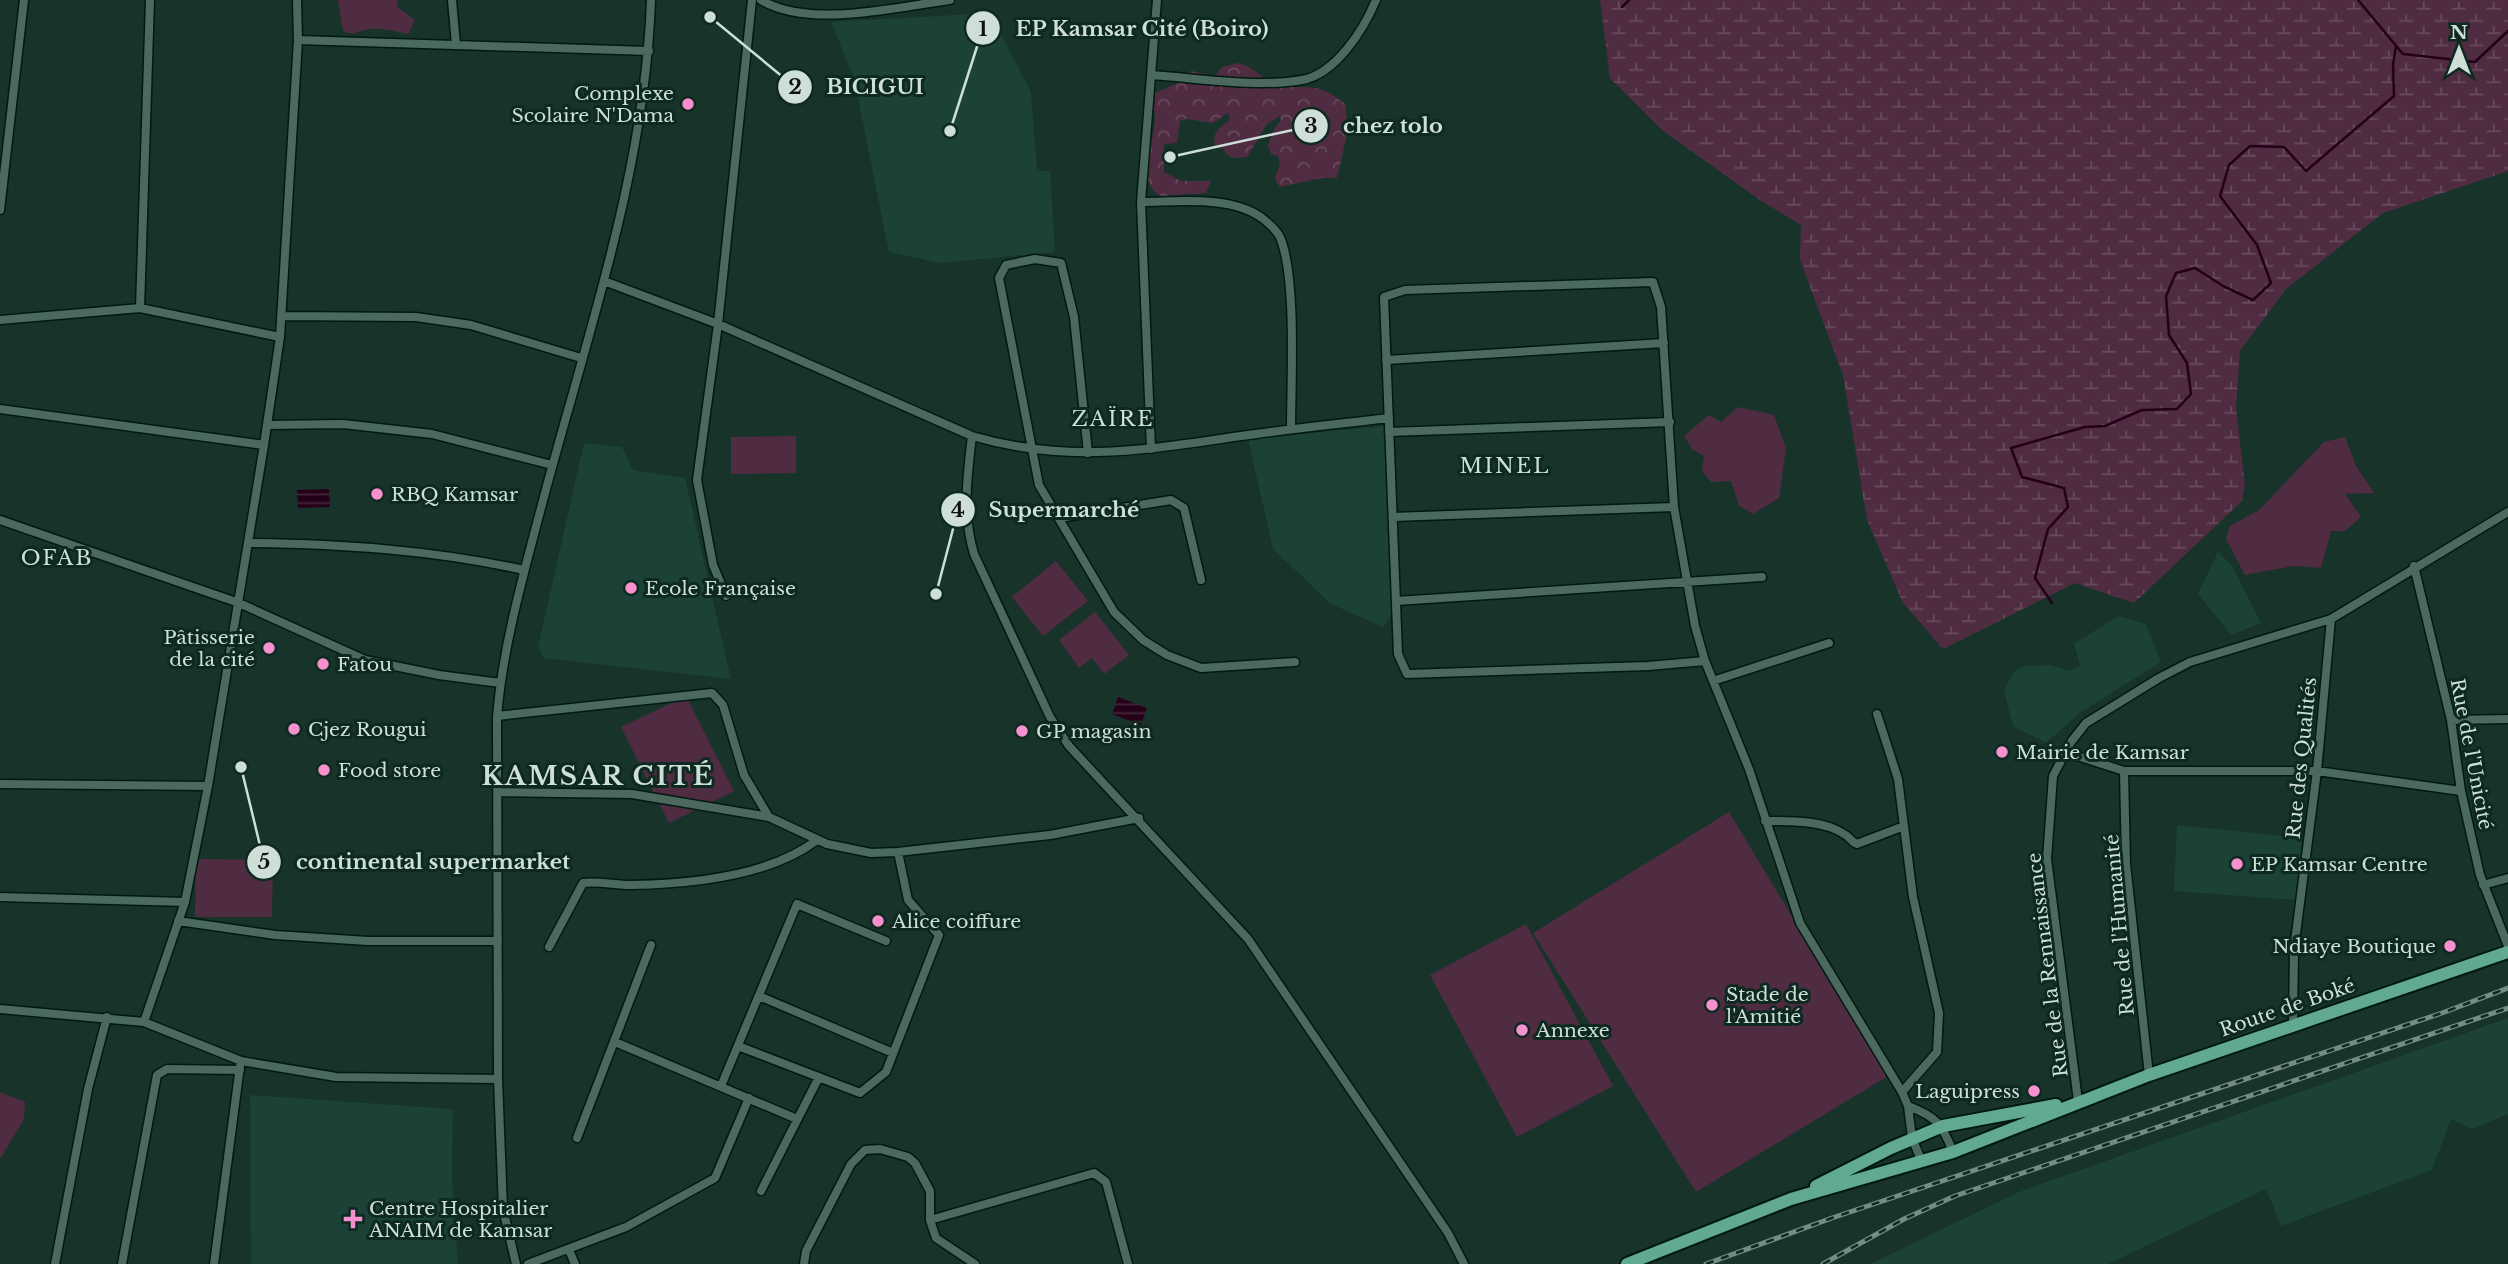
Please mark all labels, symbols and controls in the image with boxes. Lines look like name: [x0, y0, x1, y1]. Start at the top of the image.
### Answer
callout: EP Kamsar Cité (Boiro): [966, 7, 1283, 49]
north arrow: [2424, 14, 2494, 84]
text: 1: [978, 16, 988, 42]
text: EP Kamsar Cité (Boiro): [1015, 16, 1269, 42]
text: N: [2450, 21, 2468, 44]
callout: BICIGUI: [777, 66, 938, 108]
text: 2: [788, 74, 802, 100]
text: BICIGUI: [826, 74, 924, 100]
place label: Complexe Scolaire N'Dama: [511, 82, 674, 127]
marker: Complexe Scolaire N'Dama: [680, 96, 696, 112]
callout: chez tolo: [1294, 105, 1457, 147]
text: 3: [1304, 113, 1318, 139]
text: chez tolo: [1343, 113, 1443, 139]
district label: ZAÏRE: [1072, 406, 1154, 432]
district label: MINEL: [1459, 453, 1551, 479]
place label: RBQ Kamsar: [391, 483, 518, 506]
marker: RBQ Kamsar: [369, 486, 385, 502]
callout: Supermarché: [940, 489, 1154, 531]
text: 4: [951, 497, 965, 523]
text: Supermarché: [989, 497, 1139, 523]
district label: OFAB: [21, 545, 93, 571]
place label: Ecole Française: [645, 577, 796, 600]
marker: Ecole Française: [623, 580, 639, 596]
place label: Pâtisserie de la cité: [163, 626, 255, 671]
marker: Pâtisserie de la cité: [261, 640, 277, 656]
place label: Fatou: [337, 653, 392, 676]
marker: Fatou: [315, 656, 331, 672]
street label: Rue des Qualités: [2282, 676, 2321, 840]
street label: Rue de l'Unicité: [2446, 677, 2497, 832]
place label: Cjez Rougui: [308, 718, 427, 741]
place label: GP magasin: [1036, 720, 1151, 743]
marker: Cjez Rougui: [286, 721, 302, 737]
marker: GP magasin: [1014, 723, 1030, 739]
place label: Mairie de Kamsar: [2016, 741, 2189, 764]
marker: Mairie de Kamsar: [1994, 744, 2010, 760]
place label: Food store: [338, 759, 441, 782]
district label: KAMSAR CITÉ: [482, 760, 715, 792]
marker: Food store: [316, 762, 332, 778]
street label: Rue de l'Humanité: [2100, 833, 2139, 1017]
callout: continental supermarket: [247, 841, 584, 883]
text: 5: [258, 849, 270, 875]
text: continental supermarket: [296, 849, 570, 875]
street label: Rue de la Rennaissance: [2022, 851, 2073, 1079]
place label: EP Kamsar Centre: [2251, 853, 2428, 876]
marker: EP Kamsar Centre: [2229, 856, 2245, 872]
place label: Alice coiffure: [891, 910, 1021, 933]
marker: Alice coiffure: [870, 913, 886, 929]
place label: Ndiaye Boutique: [2272, 935, 2436, 958]
marker: Ndiaye Boutique: [2442, 938, 2458, 954]
street label: Route de Boké: [2217, 974, 2358, 1041]
place label: Stade de l'Amitié: [1726, 983, 1809, 1028]
marker: Stade de l'Amitié: [1704, 997, 1720, 1013]
place label: Annexe: [1535, 1019, 1610, 1042]
marker: Annexe: [1514, 1022, 1530, 1038]
place label: Laguipress: [1915, 1080, 2020, 1103]
marker: Laguipress: [2026, 1083, 2042, 1099]
place label: Centre Hospitalier ANAIM de Kamsar: [368, 1197, 552, 1242]
marker: Centre Hospitalier ANAIM de Kamsar: [343, 1209, 363, 1229]

